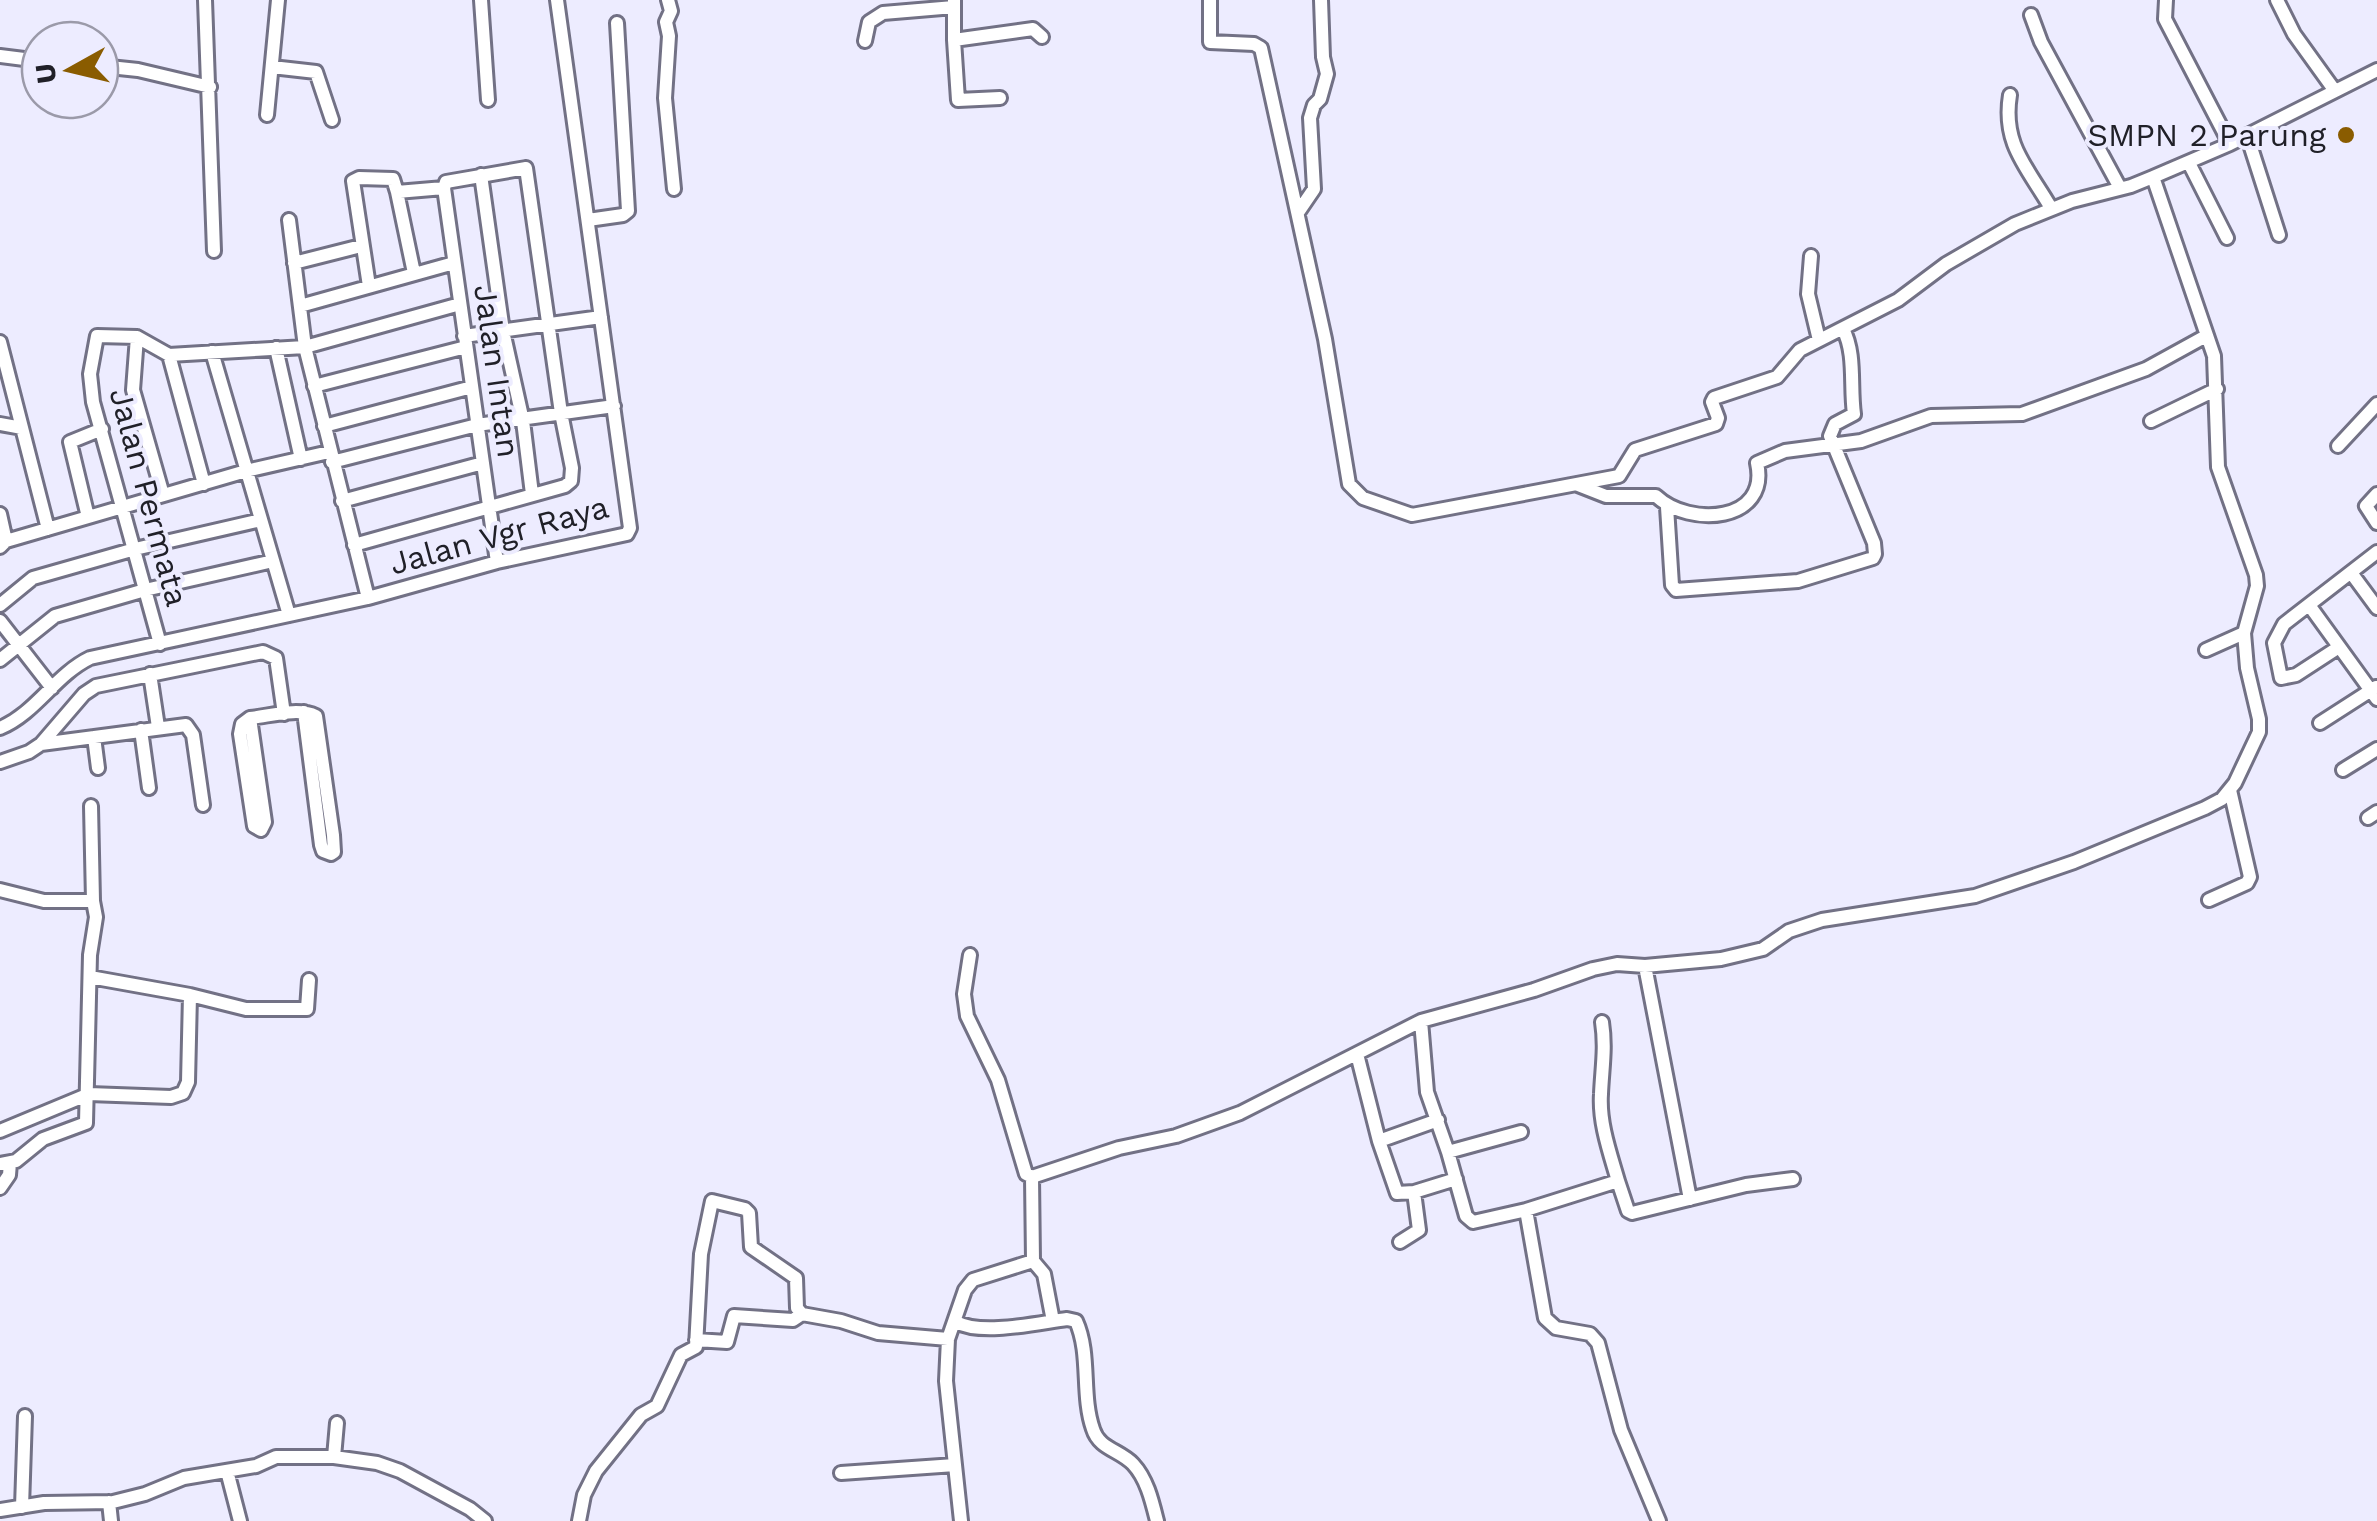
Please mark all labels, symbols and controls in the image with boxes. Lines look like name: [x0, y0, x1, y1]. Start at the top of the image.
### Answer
north arrow: [20, 20, 120, 120]
text: U: [28, 61, 63, 86]
place label: SMPN 2 Parung: [2087, 116, 2327, 154]
marker: SMPN 2 Parung: [2335, 124, 2357, 146]
street label: Jalan Intan: [466, 282, 528, 460]
street label: Jalan Permata: [102, 384, 196, 610]
street label: Jalan Vgr Raya: [385, 488, 613, 582]

